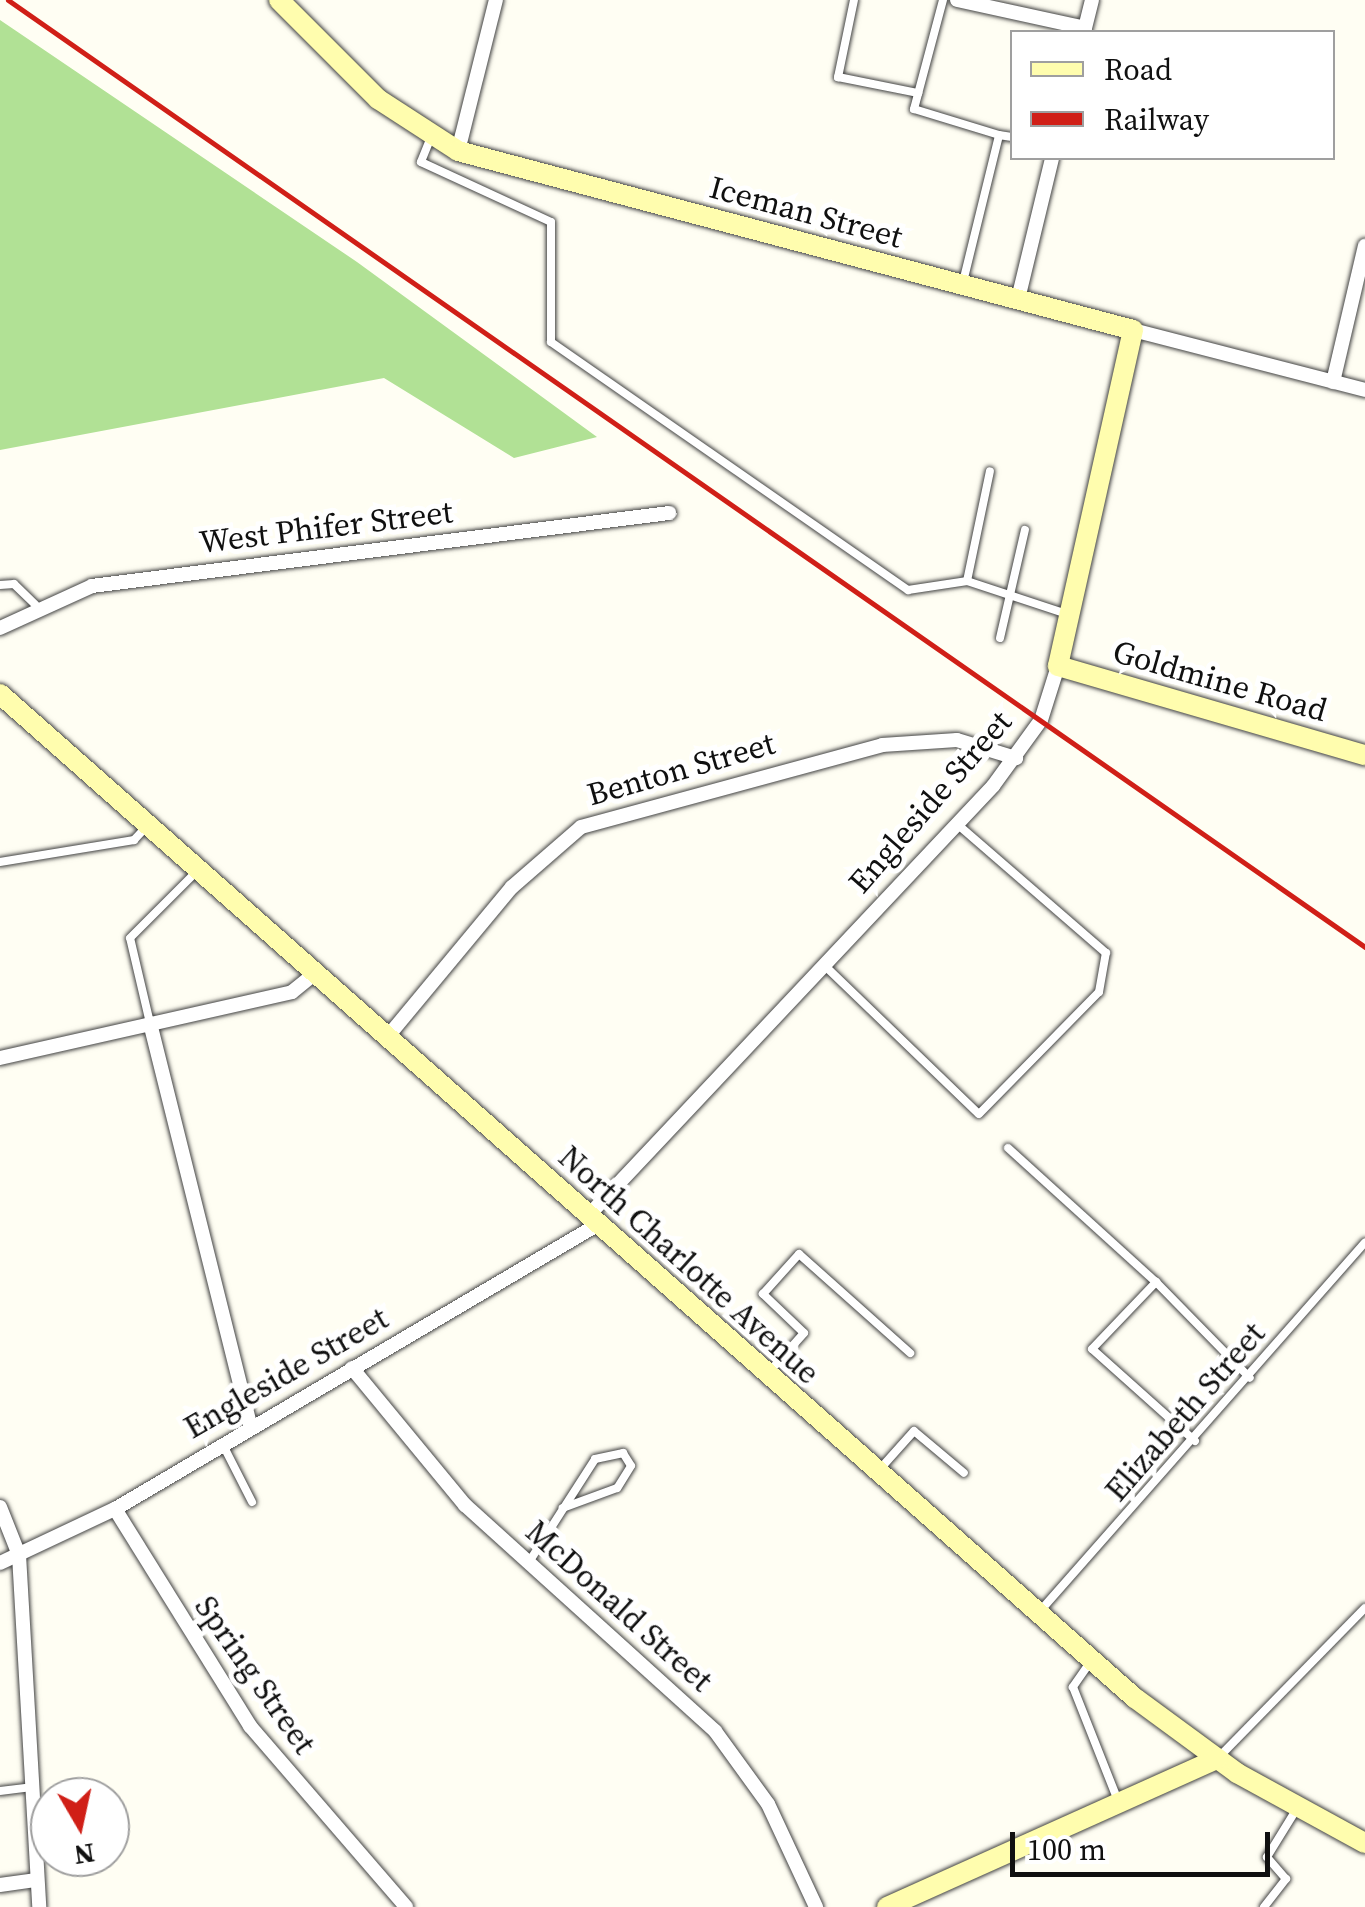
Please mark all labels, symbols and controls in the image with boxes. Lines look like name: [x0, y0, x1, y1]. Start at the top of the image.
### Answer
legend: [1010, 30, 1335, 160]
text: Road: [1104, 49, 1172, 90]
text: Railway: [1104, 99, 1209, 140]
street label: Iceman Street: [706, 168, 906, 256]
street label: West Phifer Street: [197, 492, 455, 562]
street label: Goldmine Road: [1109, 632, 1331, 730]
street label: Engleside Street: [840, 703, 1020, 901]
street label: Benton Street: [583, 724, 779, 814]
street label: North Charlotte Avenue: [551, 1138, 827, 1392]
street label: Engleside Street: [177, 1299, 395, 1447]
street label: Elizabeth Street: [1097, 1315, 1273, 1509]
street label: McDonald Street: [518, 1512, 720, 1700]
street label: Spring Street: [187, 1589, 323, 1761]
north arrow: [30, 1777, 130, 1877]
scale bar: [1015, 1812, 1275, 1874]
text: 100 m: [1027, 1829, 1106, 1870]
text: N: [71, 1834, 97, 1875]

